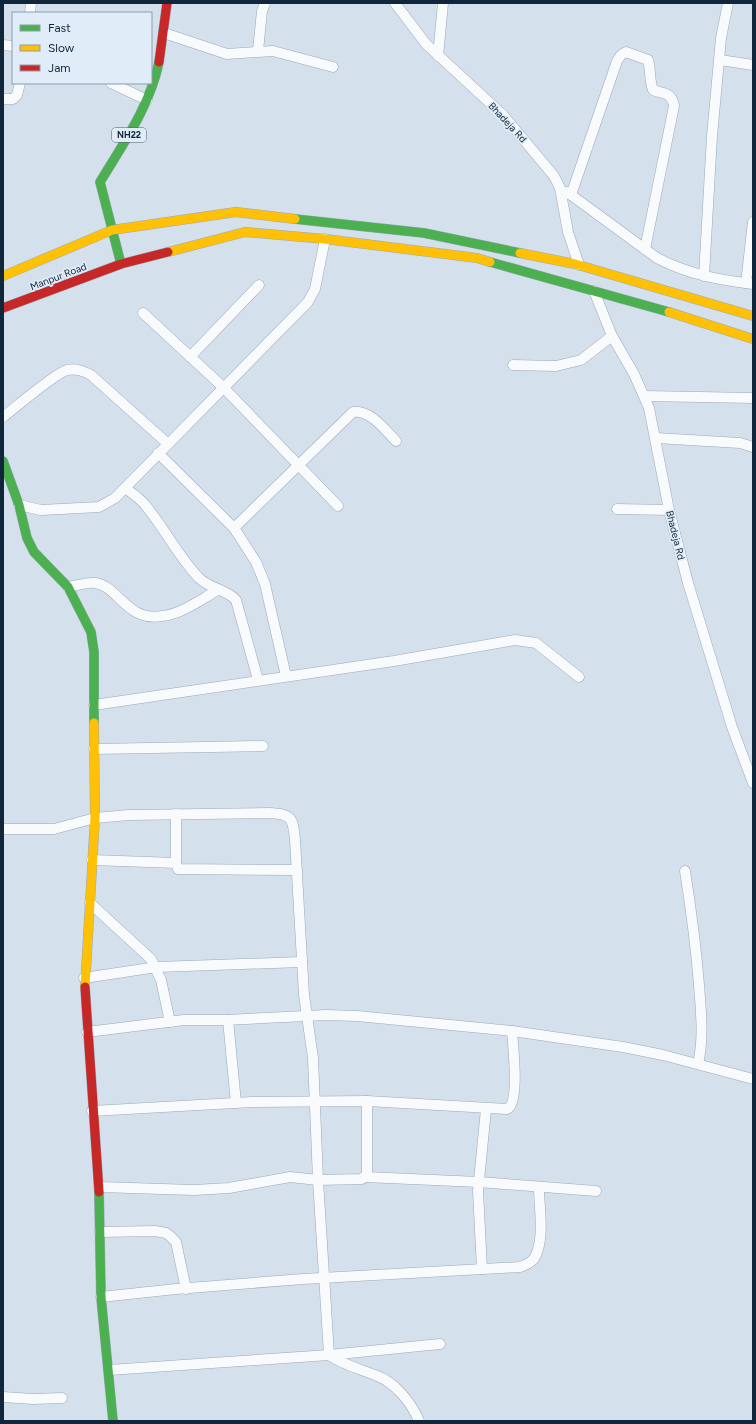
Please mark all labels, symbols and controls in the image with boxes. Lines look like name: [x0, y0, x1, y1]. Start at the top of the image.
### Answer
legend: [12, 12, 152, 84]
text: Fast: [48, 21, 71, 35]
text: Slow: [48, 41, 75, 55]
text: Jam: [48, 61, 71, 75]
street label: Bhadeja Rd: [486, 99, 530, 145]
road number: NH22: [112, 128, 146, 142]
street label: Manpur Road: [28, 260, 88, 293]
street label: Bhadeja Rd: [663, 509, 688, 561]

